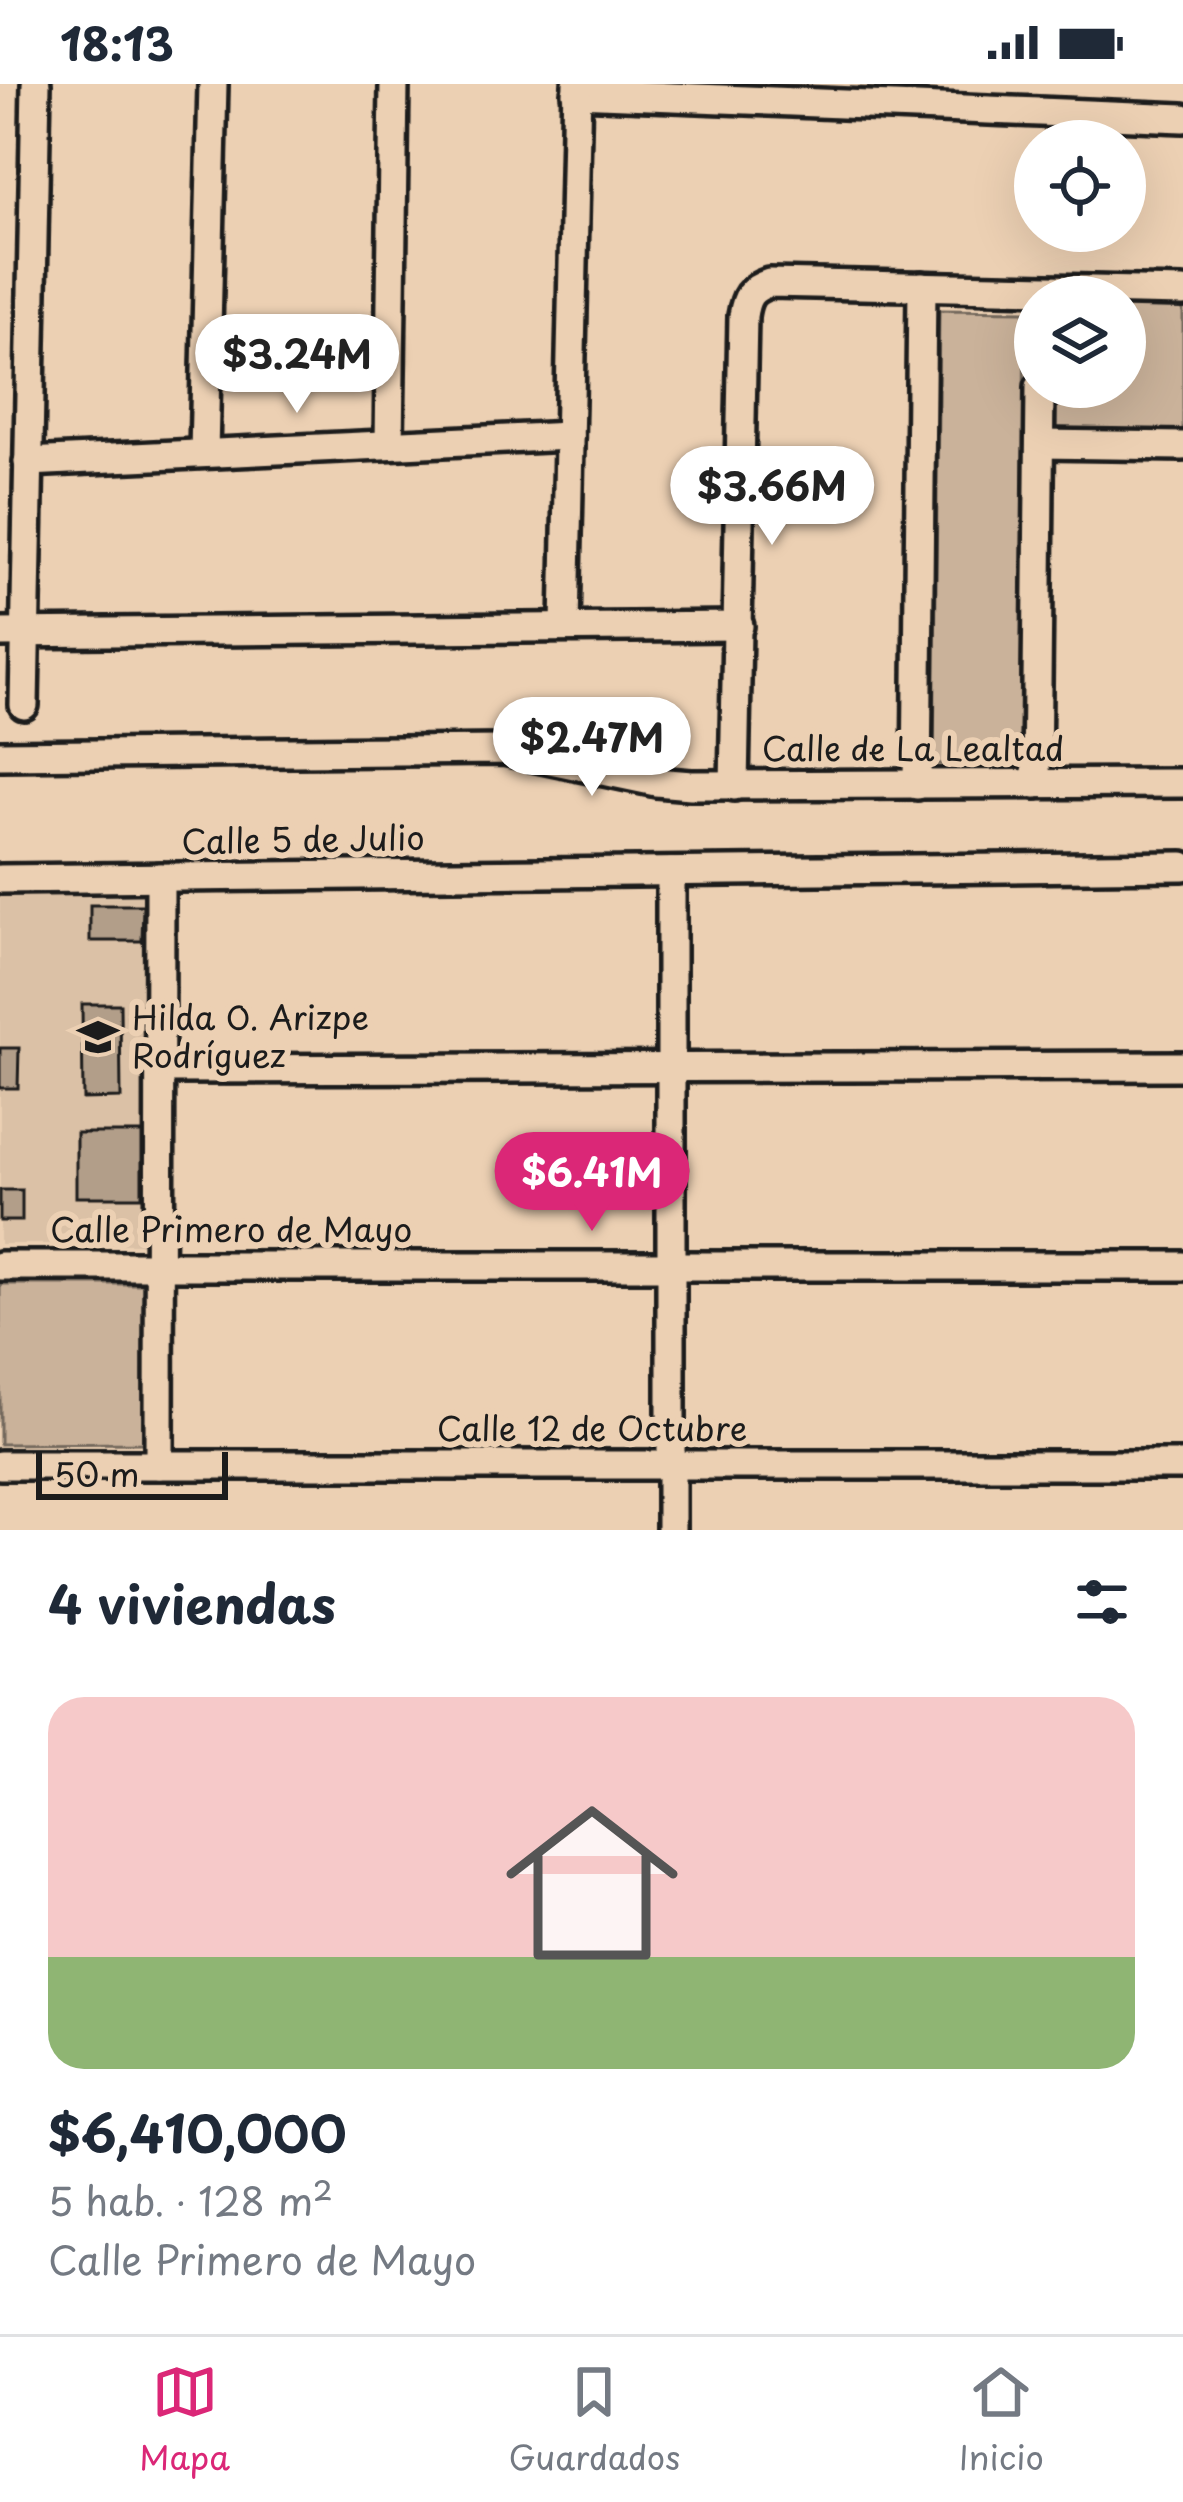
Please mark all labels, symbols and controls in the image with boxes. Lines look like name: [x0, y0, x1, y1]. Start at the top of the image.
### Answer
text: 18:13: [60, 8, 174, 76]
map controls: [1014, 120, 1146, 408]
button: locate: [1014, 120, 1146, 252]
button: layers: [1014, 276, 1146, 408]
pin: $3.24M: [199, 314, 395, 416]
text: $3.24M: [222, 323, 372, 382]
pin: $3.66M: [674, 446, 870, 548]
text: $3.66M: [697, 455, 847, 514]
pin: $2.47M: [494, 697, 690, 799]
text: $2.47M: [520, 706, 664, 765]
street label: Calle de La Lealtad: [762, 722, 1064, 772]
street label: Calle 5 de Julio: [181, 811, 425, 865]
place label: Hilda O. Arizpe Rodríguez: [132, 991, 369, 1079]
school or university icon: Hilda O. Arizpe Rodríguez: [75, 1014, 121, 1060]
pin: $6.41M: [494, 1132, 690, 1234]
text: $6.41M: [522, 1141, 662, 1200]
street label: Calle Primero de Mayo: [50, 1203, 412, 1253]
street label: Calle 12 de Octubre: [437, 1402, 747, 1452]
scale bar: [36, 1446, 228, 1499]
text: 50 m: [54, 1448, 140, 1498]
text: 4 viviendas: [48, 1564, 336, 1641]
icon: filters: [1069, 1569, 1135, 1635]
icon: home: [484, 1775, 700, 1991]
text: $6,410,000: [48, 2093, 347, 2170]
text: 5 hab. · 128 m²: [48, 2170, 333, 2229]
text: Calle Primero de Mayo: [48, 2229, 476, 2288]
tab: Mapa: [139, 2359, 230, 2481]
tab: Guardados: [508, 2359, 680, 2481]
tab: Inicio: [959, 2359, 1044, 2481]

